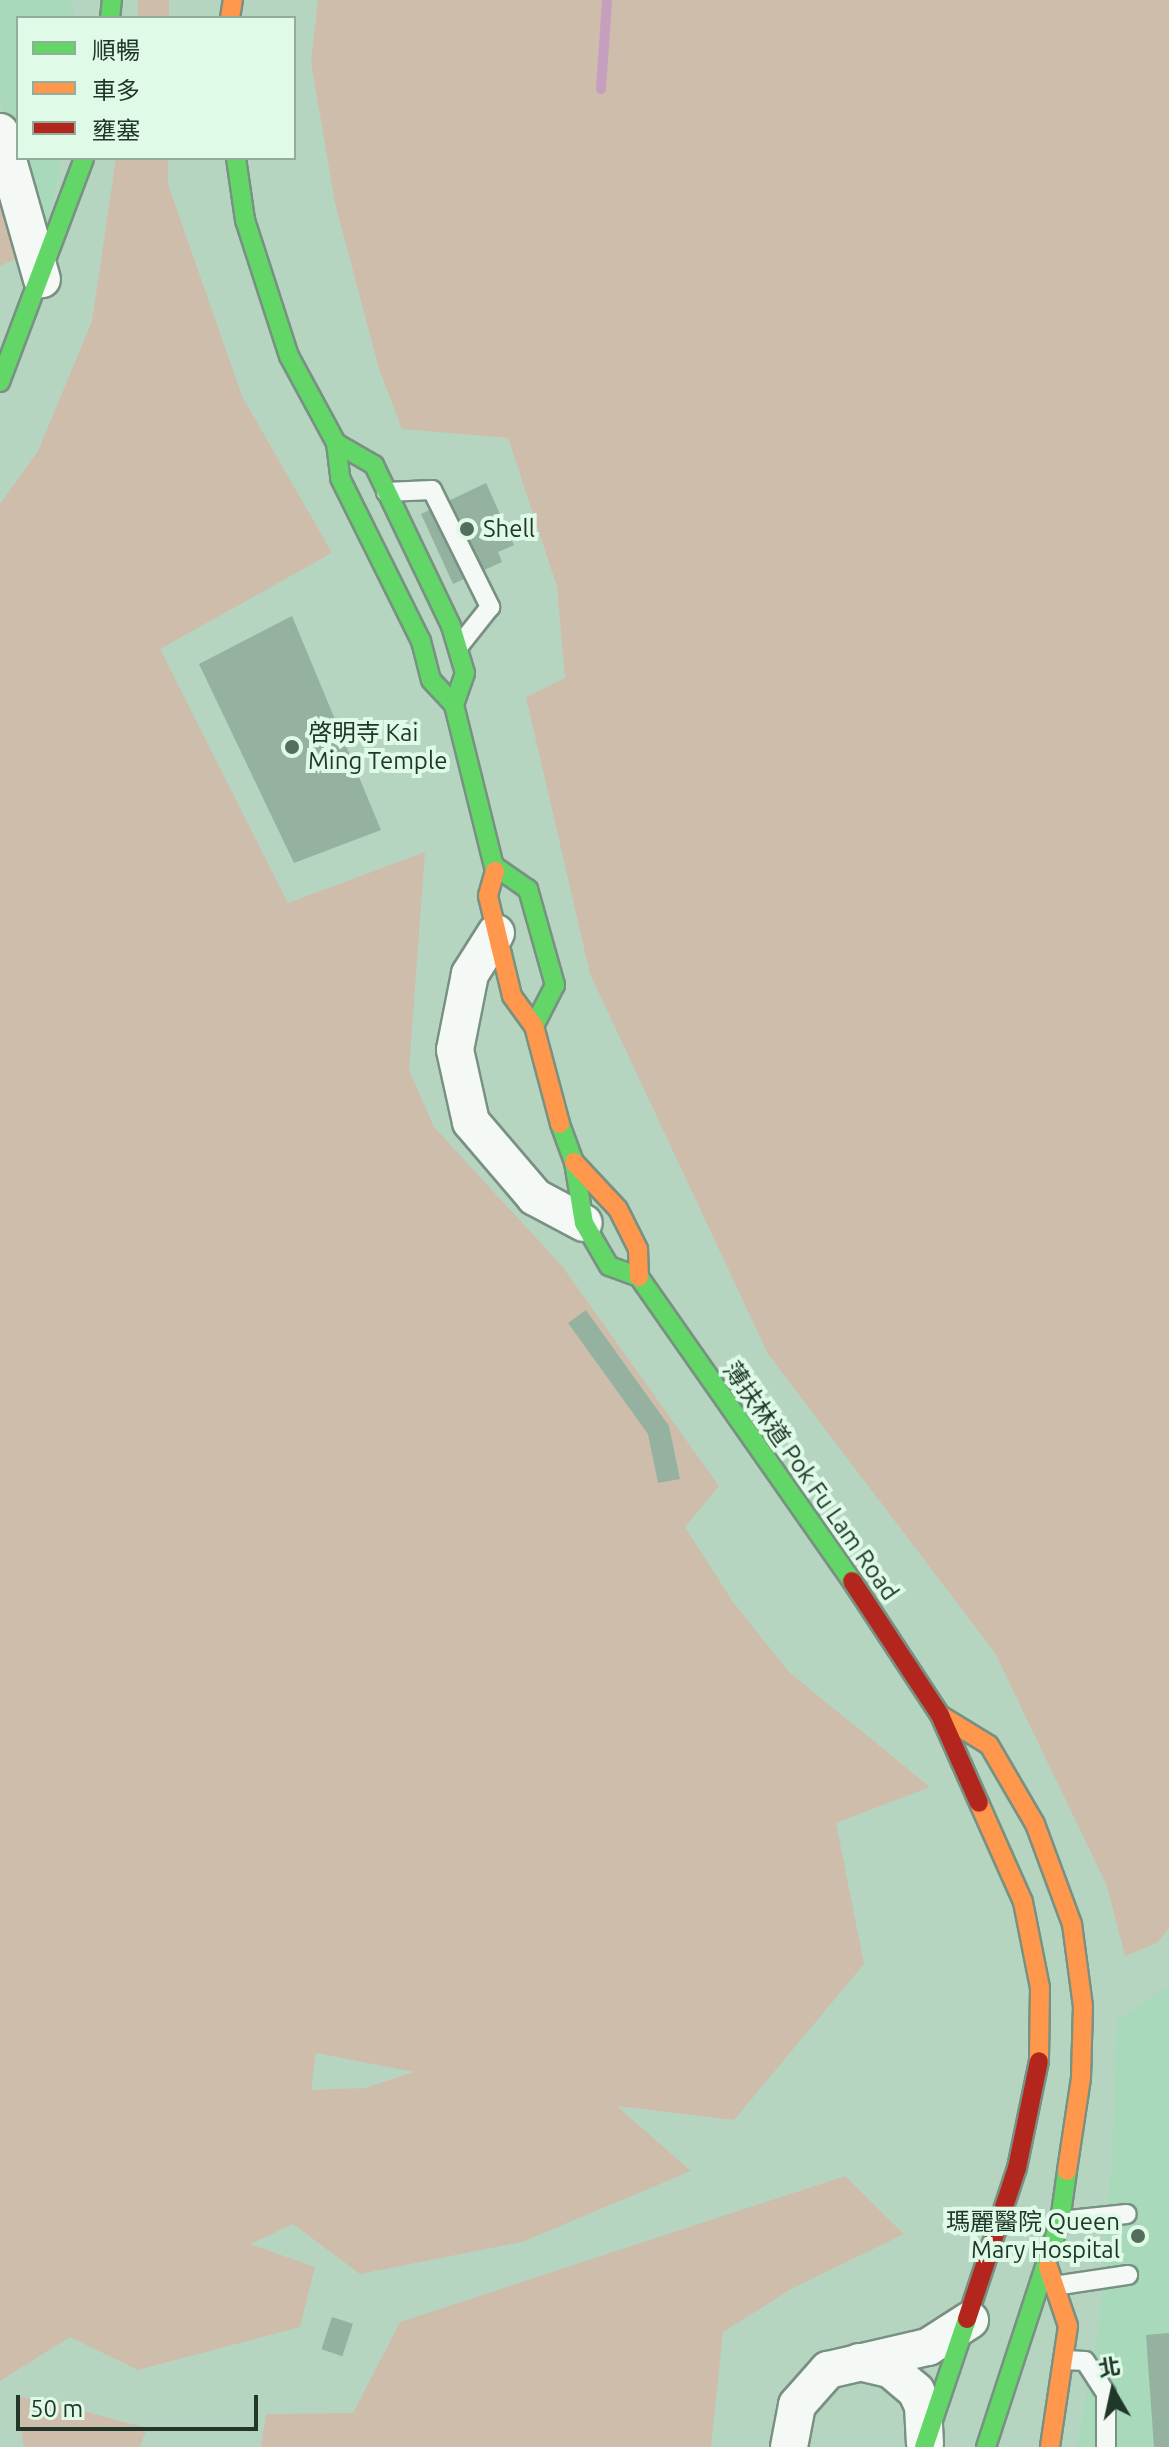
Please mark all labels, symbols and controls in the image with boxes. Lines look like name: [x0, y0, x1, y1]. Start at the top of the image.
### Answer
legend: [16, 16, 296, 160]
text: 順暢: [92, 37, 140, 64]
text: 車多: [92, 77, 140, 104]
text: 壅塞: [92, 117, 140, 144]
place label: Shell: [483, 515, 535, 543]
marker: Shell: [458, 520, 476, 538]
place label: 啓明寺 Kai Ming Temple: [308, 719, 447, 775]
marker: 啓明寺 Kai Ming Temple: [283, 738, 301, 756]
street label: 薄扶林道 Pok Fu Lam Road: [718, 1356, 904, 1606]
place label: 瑪麗醫院 Queen Mary Hospital: [946, 2208, 1120, 2264]
marker: 瑪麗醫院 Queen Mary Hospital: [1127, 2225, 1149, 2247]
north arrow: [1073, 2351, 1153, 2431]
text: 北: [1096, 2353, 1122, 2381]
scale bar: [20, 2379, 262, 2429]
text: 50 m: [30, 2395, 83, 2422]

